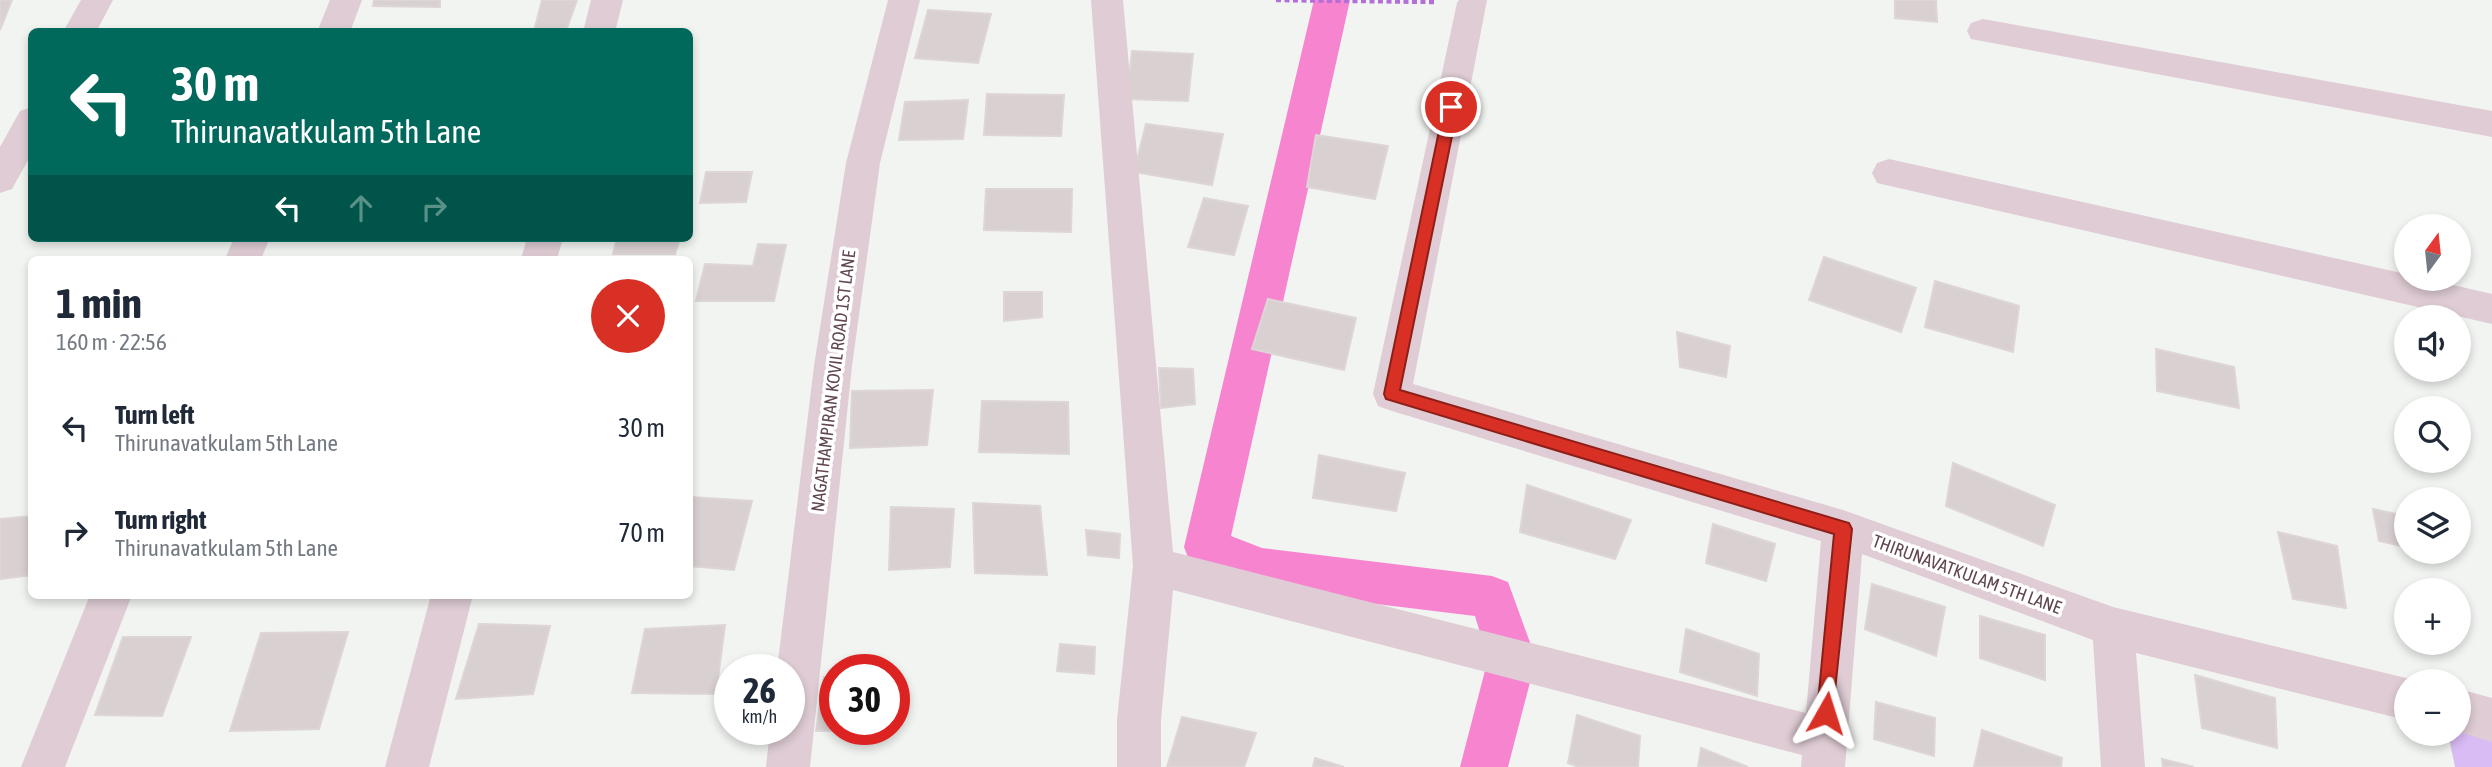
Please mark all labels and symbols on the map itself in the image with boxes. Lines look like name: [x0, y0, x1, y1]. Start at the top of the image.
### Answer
pin: [1421, 77, 1481, 137]
north arrow: [2394, 214, 2471, 290]
street label: NAGATHAMPIRAN KOVIL ROAD 1ST LANE: [807, 249, 860, 513]
street label: THIRUNAVATKULAM 5TH LANE: [1870, 530, 2065, 618]
speed limit sign: 30: [819, 654, 910, 745]
position arrow: [1789, 676, 1863, 750]

